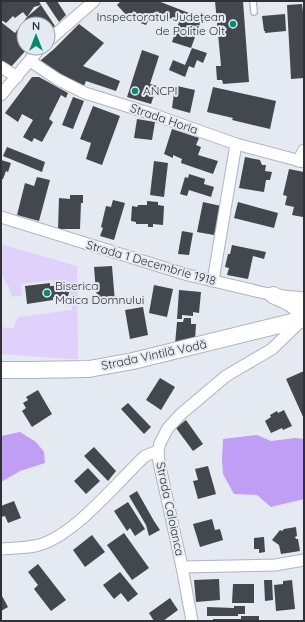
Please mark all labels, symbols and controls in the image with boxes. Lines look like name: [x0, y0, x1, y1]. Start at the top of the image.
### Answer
place label: Inspectoratul Județean de Politie Olt: [96, 9, 225, 38]
north arrow: [16, 16, 56, 56]
text: N: [32, 19, 40, 33]
marker: Inspectoratul Județean de Politie Olt: [228, 19, 238, 29]
place label: ANCPI: [143, 83, 178, 98]
marker: ANCPI: [130, 86, 140, 96]
street label: Strada Horia: [128, 100, 200, 137]
street label: Strada 1 Decembrie 1918: [85, 237, 218, 288]
place label: Biserica Maica Domnului: [55, 278, 144, 307]
marker: Biserica Maica Domnului: [42, 288, 52, 298]
street label: Strada Vintilă Vodă: [100, 336, 208, 373]
street label: Strada Caloianca: [153, 461, 188, 557]

